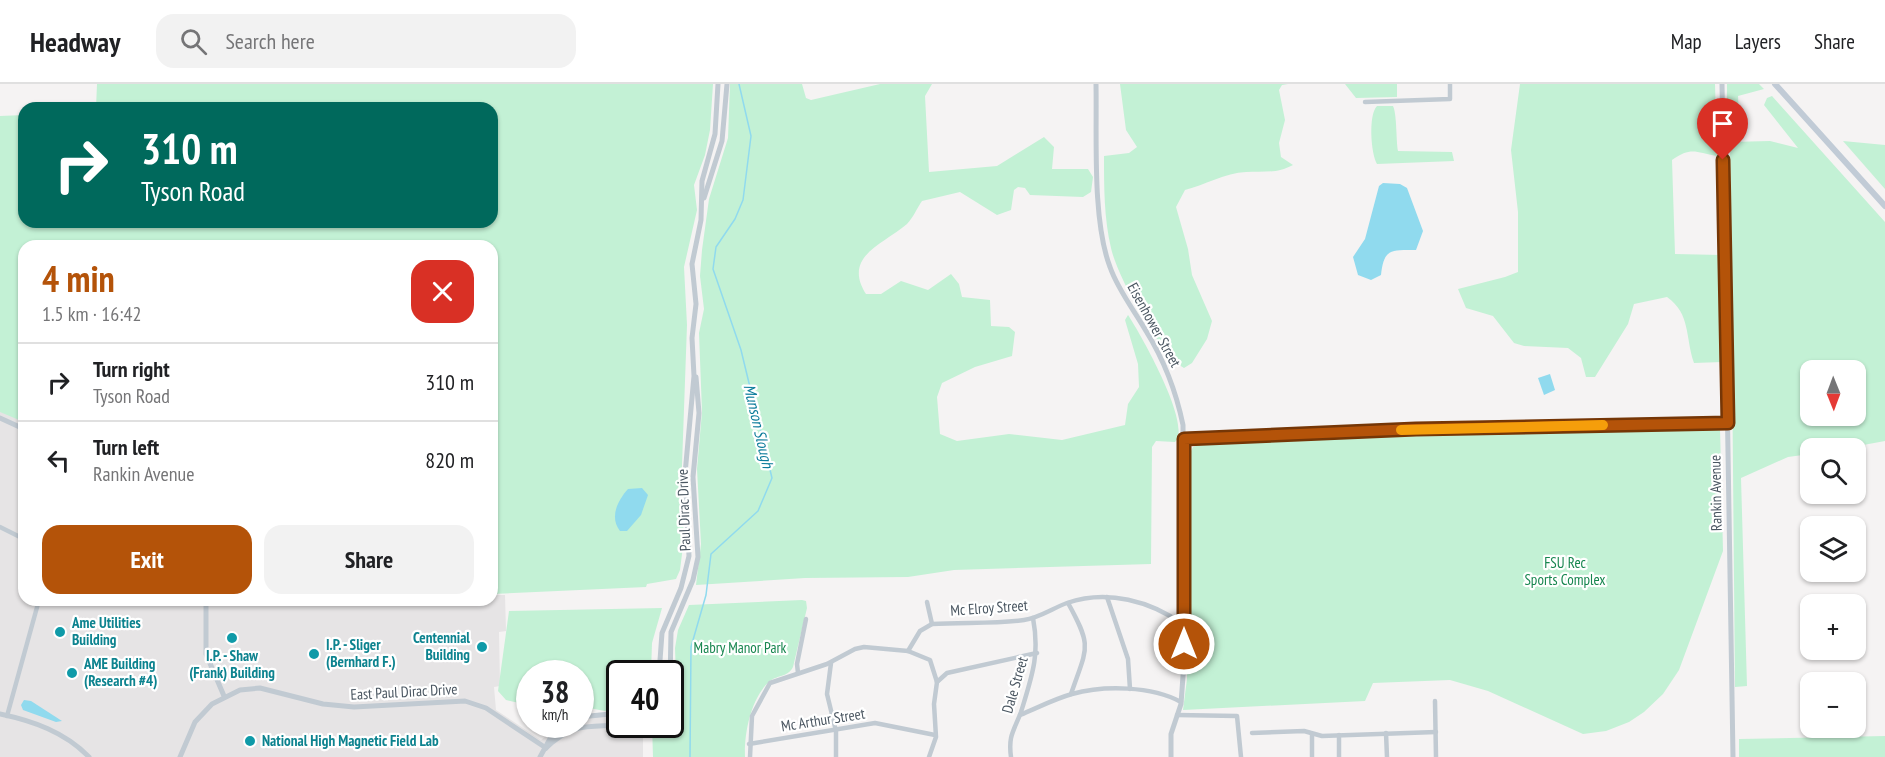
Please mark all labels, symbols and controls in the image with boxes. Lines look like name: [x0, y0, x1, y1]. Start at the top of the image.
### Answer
search box: [156, 14, 576, 68]
text: Headway: [30, 23, 120, 60]
icon: search: [177, 25, 210, 58]
text: Search here: [225, 27, 315, 55]
text: Map: [1671, 28, 1702, 55]
text: Layers: [1735, 28, 1781, 55]
text: Share: [1814, 28, 1855, 55]
pin: [1697, 98, 1748, 160]
icon: arrive: [1706, 107, 1739, 140]
text: 310 m: [141, 121, 238, 176]
icon: right: [42, 126, 120, 204]
text: Tyson Road: [141, 174, 245, 208]
text: 4 min: [42, 255, 115, 302]
button: close: [411, 260, 474, 323]
street label: Eisenhower Street: [1123, 279, 1185, 370]
text: 1.5 km · 16:42: [42, 301, 141, 327]
text: Turn right: [93, 355, 170, 383]
north arrow: [1800, 360, 1866, 426]
map controls: [1800, 360, 1866, 738]
icon: right: [42, 366, 75, 399]
text: 310 m: [425, 368, 474, 396]
water label: Munson Slough: [740, 382, 779, 471]
text: Tyson Road: [93, 383, 170, 409]
text: Turn left: [93, 433, 159, 461]
button: search: [1800, 438, 1866, 504]
icon: left: [42, 444, 75, 477]
text: 820 m: [425, 446, 474, 474]
street label: Rankin Avenue: [1705, 455, 1726, 531]
text: Rankin Avenue: [93, 461, 195, 487]
street label: Paul Dirac Drive: [673, 469, 694, 551]
button: layers: [1800, 516, 1866, 582]
button: Exit: [42, 525, 252, 594]
button: Share: [264, 525, 474, 594]
park label: FSU Rec Sports Complex: [1524, 553, 1606, 589]
button: +: [1800, 594, 1866, 660]
street label: Mc Elroy Street: [950, 595, 1028, 620]
position arrow: [1152, 612, 1216, 676]
place label: Ame Utilities Building: [71, 613, 141, 649]
marker: Ame Utilities Building: [53, 625, 67, 639]
place label: Centennial Building: [413, 628, 470, 664]
marker: I.P. - Shaw (Frank) Building: [225, 631, 239, 645]
place label: I.P. - Sliger (Bernhard F.): [326, 635, 396, 671]
park label: Mabry Manor Park: [694, 638, 787, 657]
marker: Centennial Building: [475, 640, 489, 654]
place label: I.P. - Shaw (Frank) Building: [189, 646, 275, 682]
marker: I.P. - Sliger (Bernhard F.): [307, 647, 321, 661]
place label: AME Building (Research #4): [83, 654, 157, 690]
street label: Dale Street: [997, 654, 1032, 715]
speed limit sign: 40: [606, 660, 684, 738]
marker: AME Building (Research #4): [65, 666, 79, 680]
text: 38: [541, 672, 569, 711]
button: −: [1800, 672, 1866, 738]
street label: East Paul Dirac Drive: [350, 679, 458, 704]
street label: Mc Arthur Street: [780, 704, 866, 736]
text: km/h: [542, 705, 568, 724]
place label: National High Magnetic Field Lab: [262, 731, 439, 750]
marker: National High Magnetic Field Lab: [243, 734, 257, 748]

